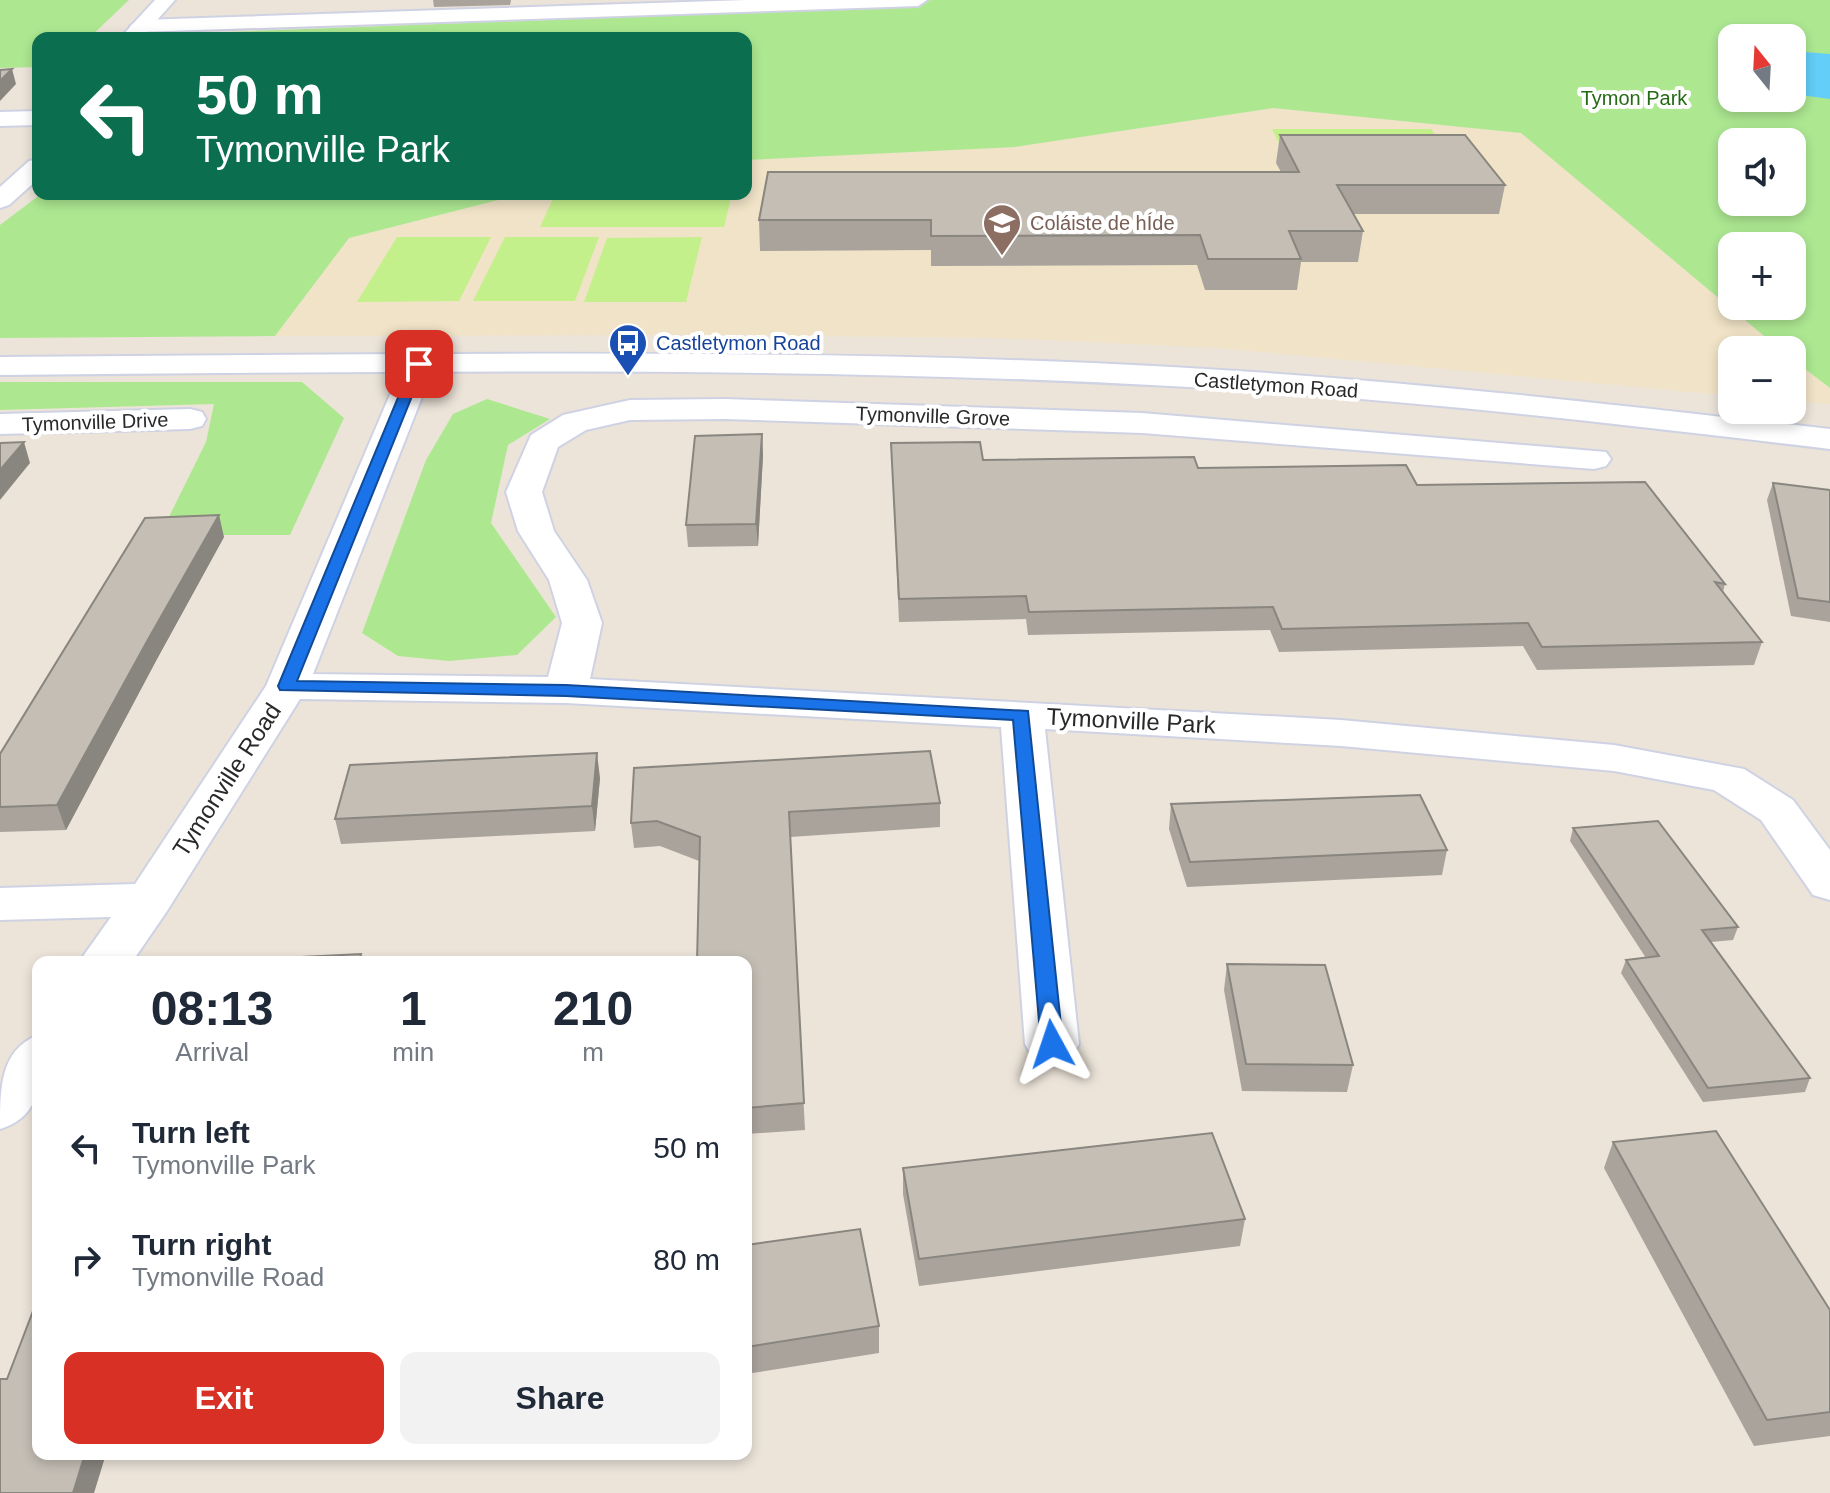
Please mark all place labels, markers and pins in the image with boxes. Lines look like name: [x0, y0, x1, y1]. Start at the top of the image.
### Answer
school or university icon: Coláiste de hÍde: [981, 202, 1023, 257]
place label: Coláiste de hÍde: [1030, 212, 1175, 234]
bus stop icon: Castletymon Road: [607, 322, 649, 377]
pin: [385, 330, 453, 398]
place label: Castletymon Road: [656, 332, 821, 354]

